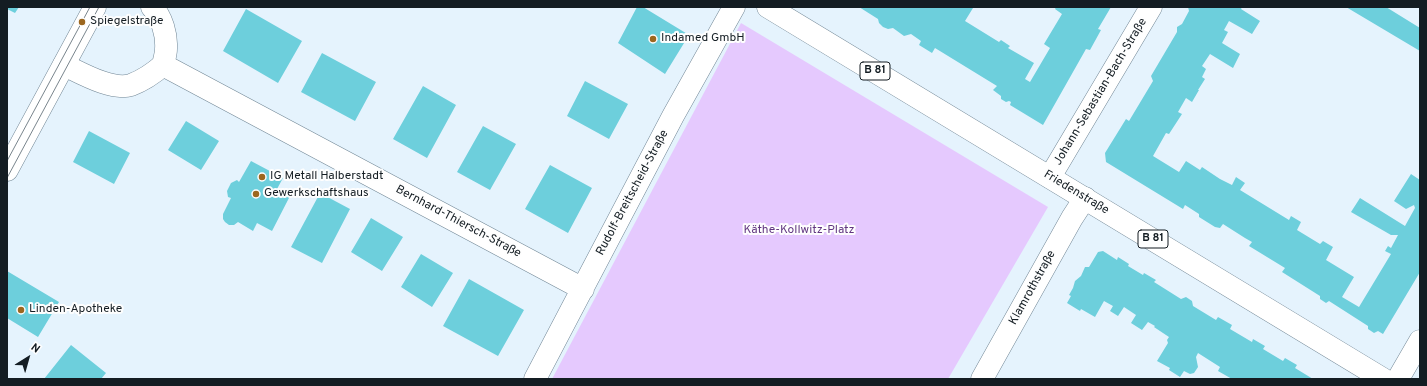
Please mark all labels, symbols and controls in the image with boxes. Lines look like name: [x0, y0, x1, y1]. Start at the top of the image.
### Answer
place label: Spiegelstraße: [90, 15, 163, 29]
street label: Johann-Sebastian-Bach-Straße: [1051, 16, 1151, 168]
marker: Spiegelstraße: [77, 17, 87, 27]
place label: Indamed GmbH: [661, 32, 745, 46]
marker: Indamed GmbH: [648, 34, 658, 44]
road number: B 81: [860, 62, 890, 80]
street label: Rudolf-Breitscheid-Straße: [594, 128, 672, 258]
street label: Friedenstraße: [1041, 168, 1111, 218]
place label: IG Metall Halberstadt: [270, 170, 384, 184]
marker: IG Metall Halberstadt: [257, 172, 267, 182]
street label: Bernhard-Thiersch-Straße: [393, 183, 523, 261]
place label: Gewerkschaftshaus: [264, 187, 369, 201]
marker: Gewerkschaftshaus: [251, 189, 261, 199]
park label: Käthe-Kollwitz-Platz: [743, 224, 855, 238]
road number: B 81: [1138, 230, 1168, 248]
street label: Klamrothstraße: [1007, 248, 1059, 328]
place label: Linden-Apotheke: [29, 303, 122, 317]
marker: Linden-Apotheke: [16, 305, 26, 315]
north arrow: [8, 338, 48, 378]
text: N: [28, 340, 43, 356]

